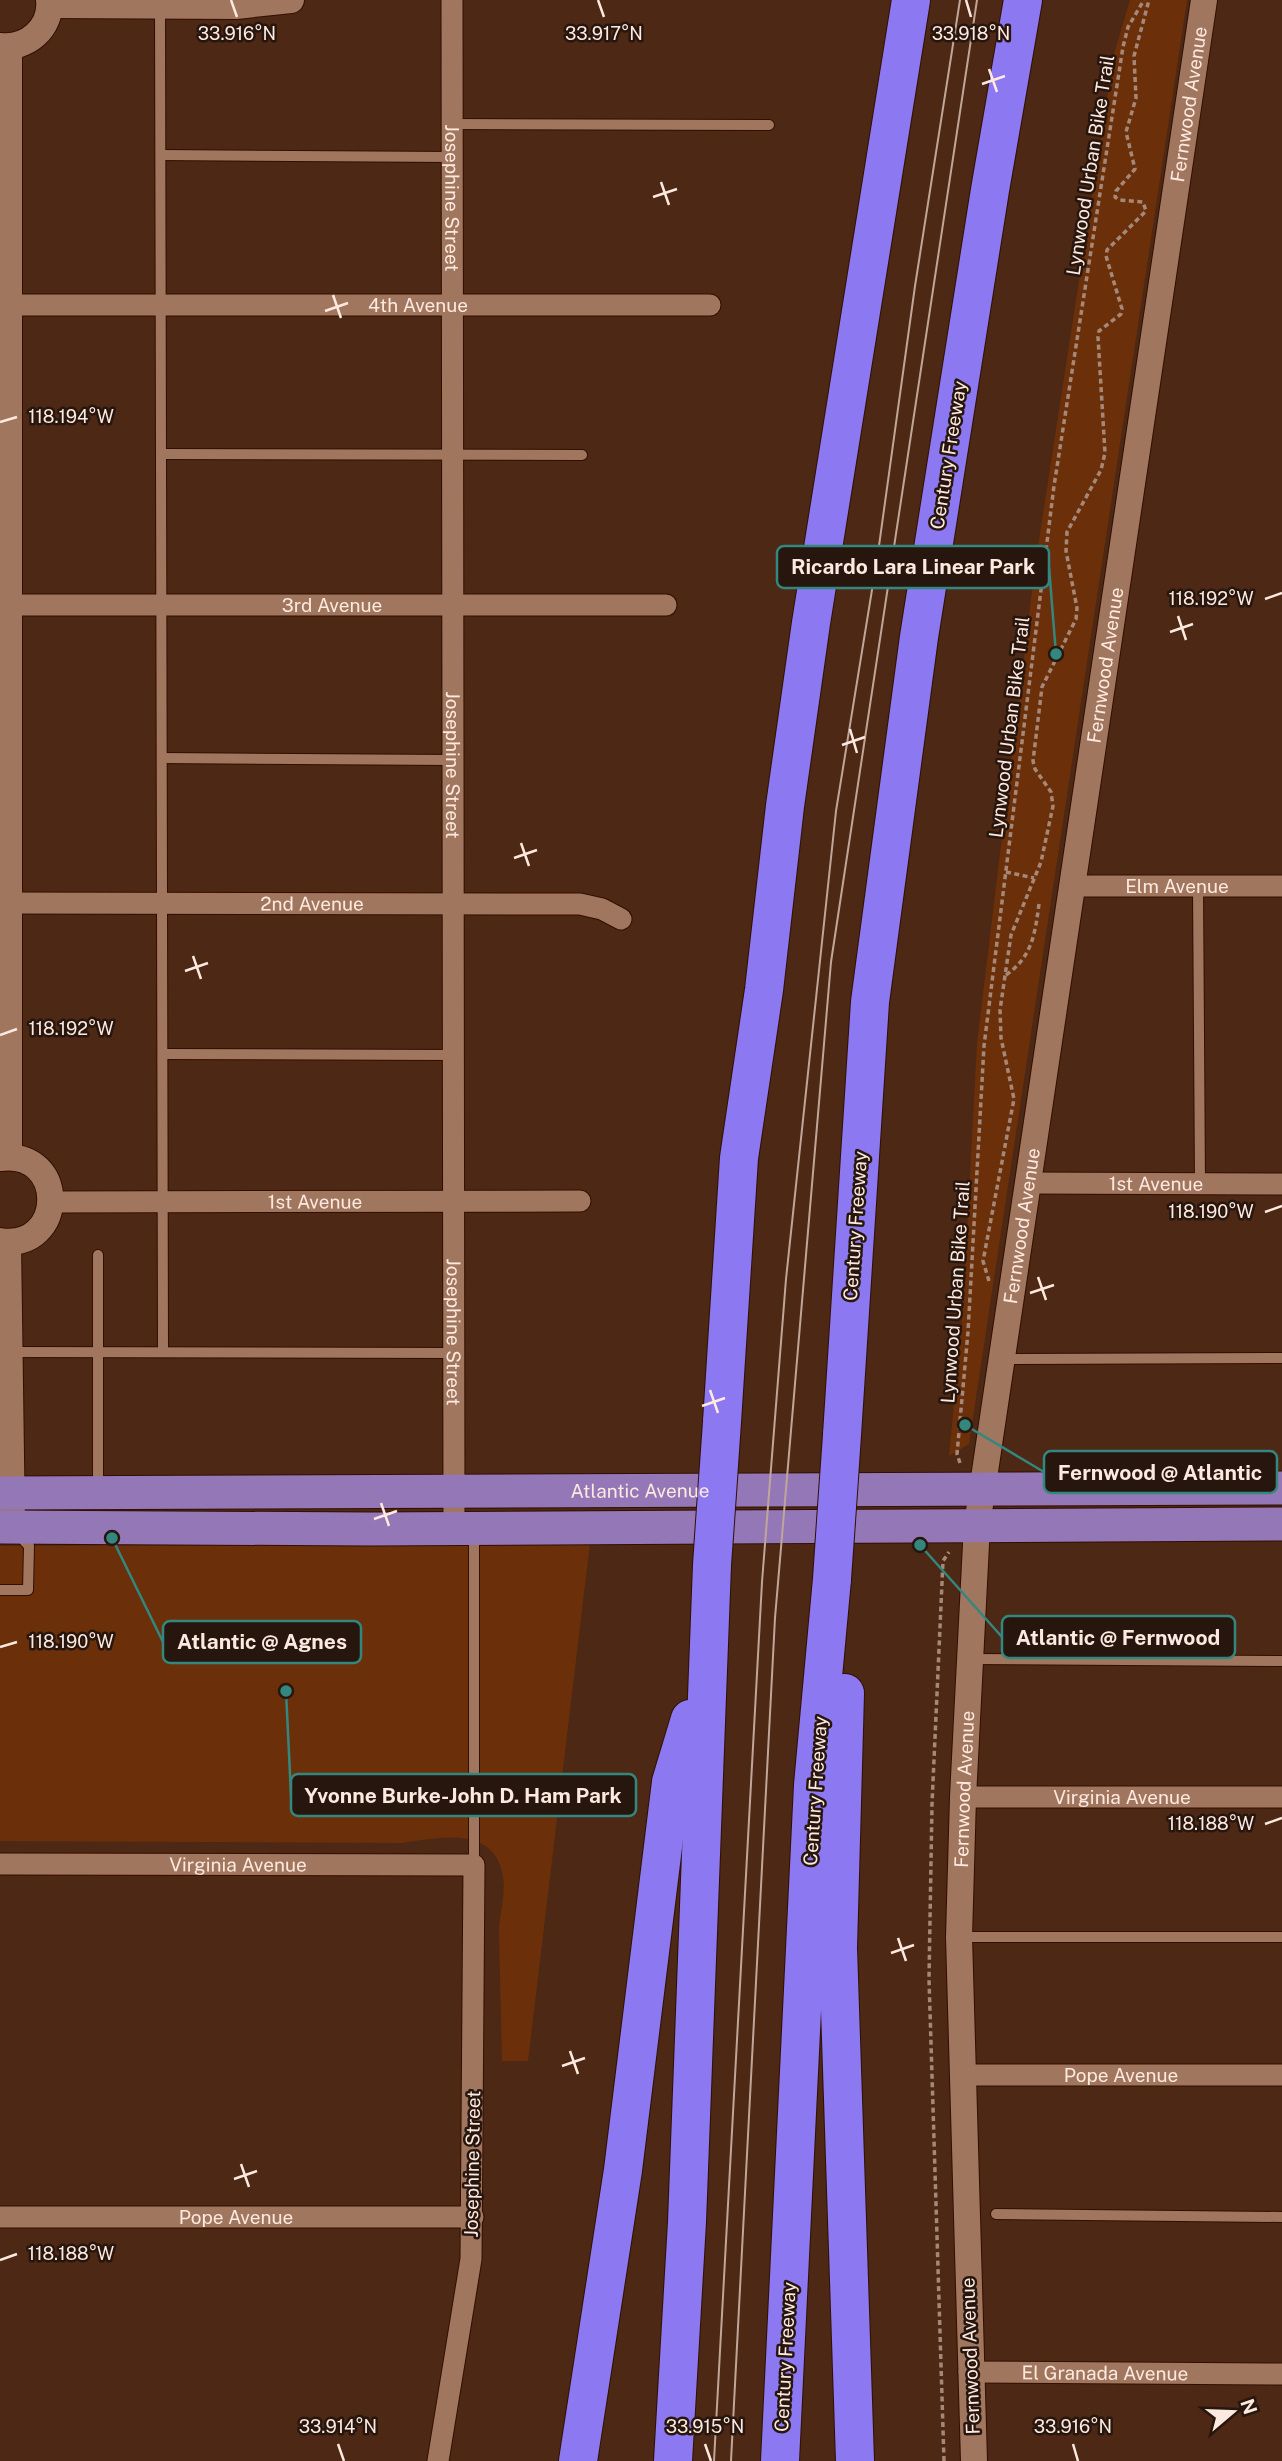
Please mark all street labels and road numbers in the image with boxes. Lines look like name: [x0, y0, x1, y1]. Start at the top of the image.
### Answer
street label: Fernwood Avenue: [1166, 25, 1211, 184]
street label: Lynwood Urban Bike Trail: [1062, 53, 1118, 277]
street label: Josephine Street: [441, 124, 463, 272]
street label: 4th Avenue: [368, 294, 468, 316]
street label: Century Freeway: [925, 379, 971, 531]
street label: Fernwood Avenue: [1083, 586, 1127, 745]
street label: 3rd Avenue: [282, 594, 382, 616]
street label: Lynwood Urban Bike Trail: [984, 615, 1034, 839]
street label: Josephine Street: [442, 691, 464, 839]
street label: Elm Avenue: [1125, 875, 1229, 897]
street label: 2nd Avenue: [260, 892, 364, 915]
street label: Fernwood Avenue: [999, 1147, 1044, 1305]
street label: Century Freeway: [839, 1150, 871, 1302]
street label: 1st Avenue: [1109, 1172, 1203, 1195]
street label: Lynwood Urban Bike Trail: [936, 1180, 974, 1404]
street label: 1st Avenue: [268, 1190, 362, 1213]
street label: Josephine Street: [443, 1258, 465, 1406]
street label: Atlantic Avenue: [571, 1479, 709, 1502]
street label: Fernwood Avenue: [950, 1710, 978, 1868]
street label: Century Freeway: [799, 1715, 831, 1867]
street label: Virginia Avenue: [1053, 1786, 1191, 1808]
street label: Virginia Avenue: [169, 1853, 307, 1876]
street label: Pope Avenue: [1064, 2064, 1178, 2086]
street label: Josephine Street: [460, 2090, 484, 2238]
street label: Pope Avenue: [179, 2206, 293, 2228]
street label: Fernwood Avenue: [956, 2277, 984, 2435]
street label: Century Freeway: [770, 2281, 800, 2433]
street label: El Granada Avenue: [1022, 2361, 1188, 2384]

